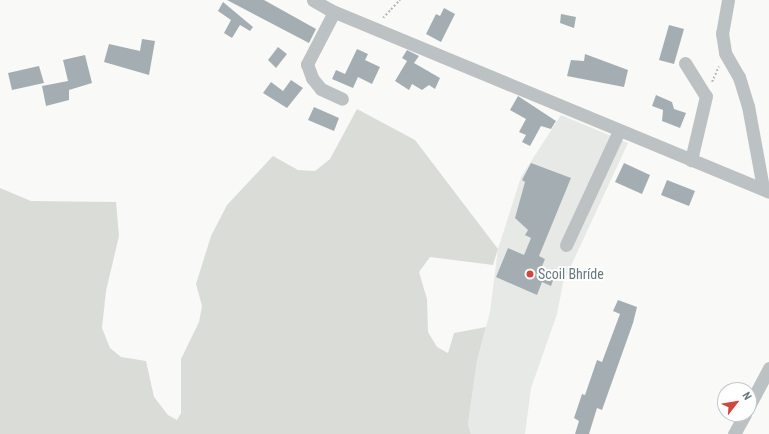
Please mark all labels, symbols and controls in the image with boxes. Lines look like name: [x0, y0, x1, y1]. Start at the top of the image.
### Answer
place label: Scoil Bhríde: [538, 266, 604, 282]
marker: Scoil Bhríde: [525, 269, 535, 279]
north arrow: [717, 382, 757, 422]
text: N: [740, 390, 754, 402]

